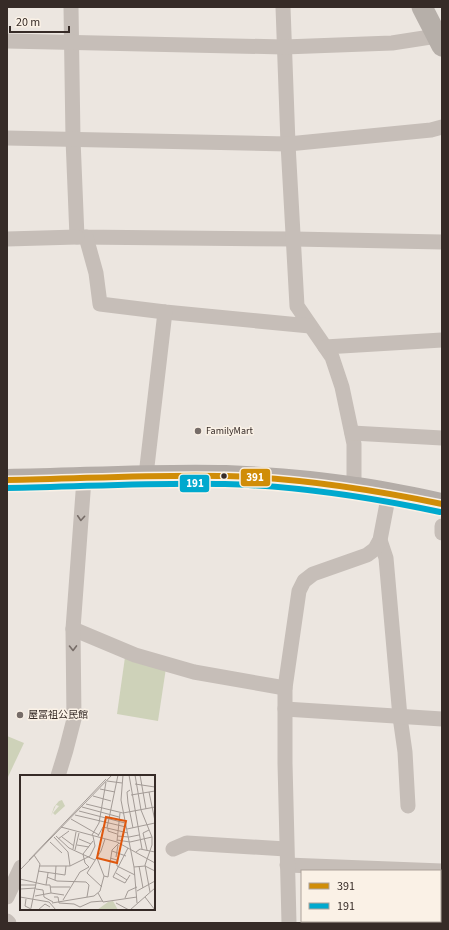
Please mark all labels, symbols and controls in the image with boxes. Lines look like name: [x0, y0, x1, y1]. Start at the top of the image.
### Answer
scale bar: [10, 8, 69, 34]
text: 20 m: [16, 14, 40, 31]
place label: FamilyMart: [206, 424, 253, 438]
marker: FamilyMart: [193, 426, 203, 436]
line badge: 391: [240, 468, 271, 487]
text: 391: [246, 470, 264, 485]
unlabelled marker: [219, 471, 229, 481]
line badge: 191: [179, 474, 210, 493]
text: 191: [186, 476, 204, 491]
one-way arrow: [76, 515, 85, 521]
one-way arrow: [69, 645, 77, 651]
place label: 屋冨祖公民館: [28, 708, 88, 722]
marker: 屋冨祖公民館: [15, 710, 25, 720]
inset map: [20, 775, 155, 910]
legend: [301, 870, 441, 922]
text: 391: [337, 878, 355, 895]
text: 191: [337, 898, 355, 915]

